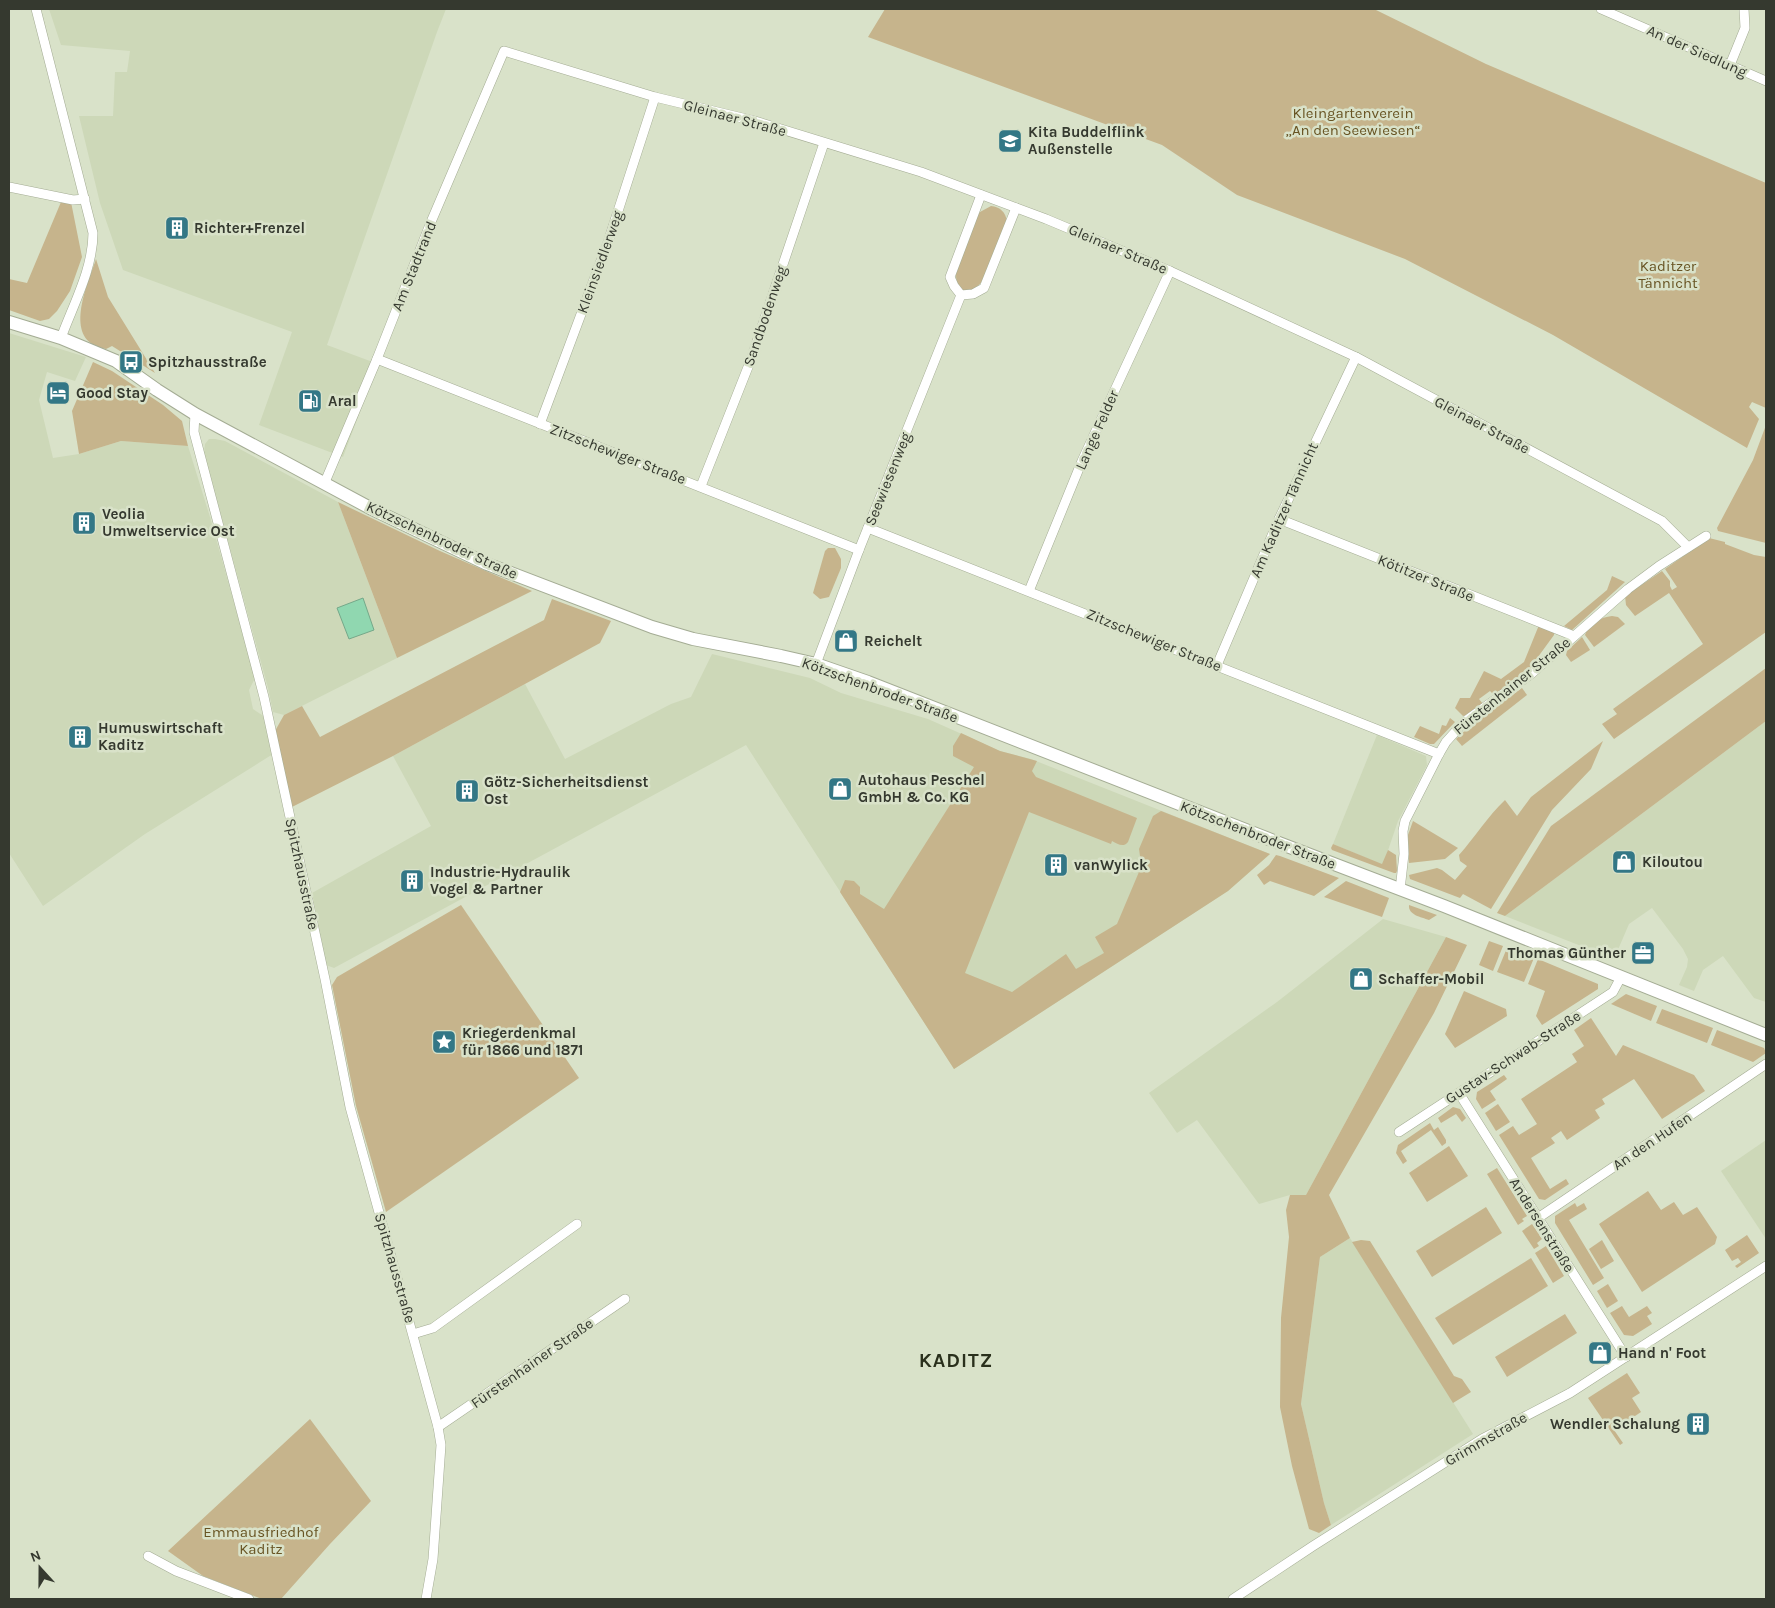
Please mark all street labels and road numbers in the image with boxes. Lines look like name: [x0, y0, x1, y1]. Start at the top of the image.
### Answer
street label: An der Siedlung: [1644, 21, 1750, 81]
street label: Gleinaer Straße: [682, 96, 788, 140]
street label: Kleinsiedlerweg: [573, 208, 627, 316]
street label: Am Stadtrand: [388, 218, 440, 314]
street label: Gleinaer Straße: [1066, 220, 1170, 278]
street label: Sandbodenweg: [739, 263, 791, 369]
street label: Lange Felder: [1071, 387, 1123, 473]
street label: Gleinaer Straße: [1431, 392, 1533, 458]
street label: Zitzschewiger Straße: [547, 420, 689, 488]
street label: Seewiesenweg: [861, 429, 915, 528]
street label: Am Kaditzer Tännicht: [1246, 439, 1322, 580]
street label: Kötzschenbroder Straße: [363, 497, 521, 583]
street label: Kötitzer Straße: [1375, 551, 1477, 605]
street label: Zitzschewiger Straße: [1084, 605, 1224, 675]
street label: Fürstenhainer Straße: [1450, 633, 1574, 739]
street label: Kötzschenbroder Straße: [799, 653, 961, 727]
street label: Kötzschenbroder Straße: [1178, 797, 1338, 873]
street label: Spitzhausstraße: [281, 817, 323, 931]
street label: Gustav-Schwab-Straße: [1442, 1007, 1584, 1107]
street label: An den Hufen: [1609, 1108, 1695, 1174]
street label: Andersenstraße: [1506, 1174, 1578, 1276]
street label: Spitzhausstraße: [371, 1211, 419, 1325]
street label: Fürstenhainer Straße: [467, 1314, 597, 1412]
street label: Grimmstraße: [1442, 1408, 1530, 1470]

